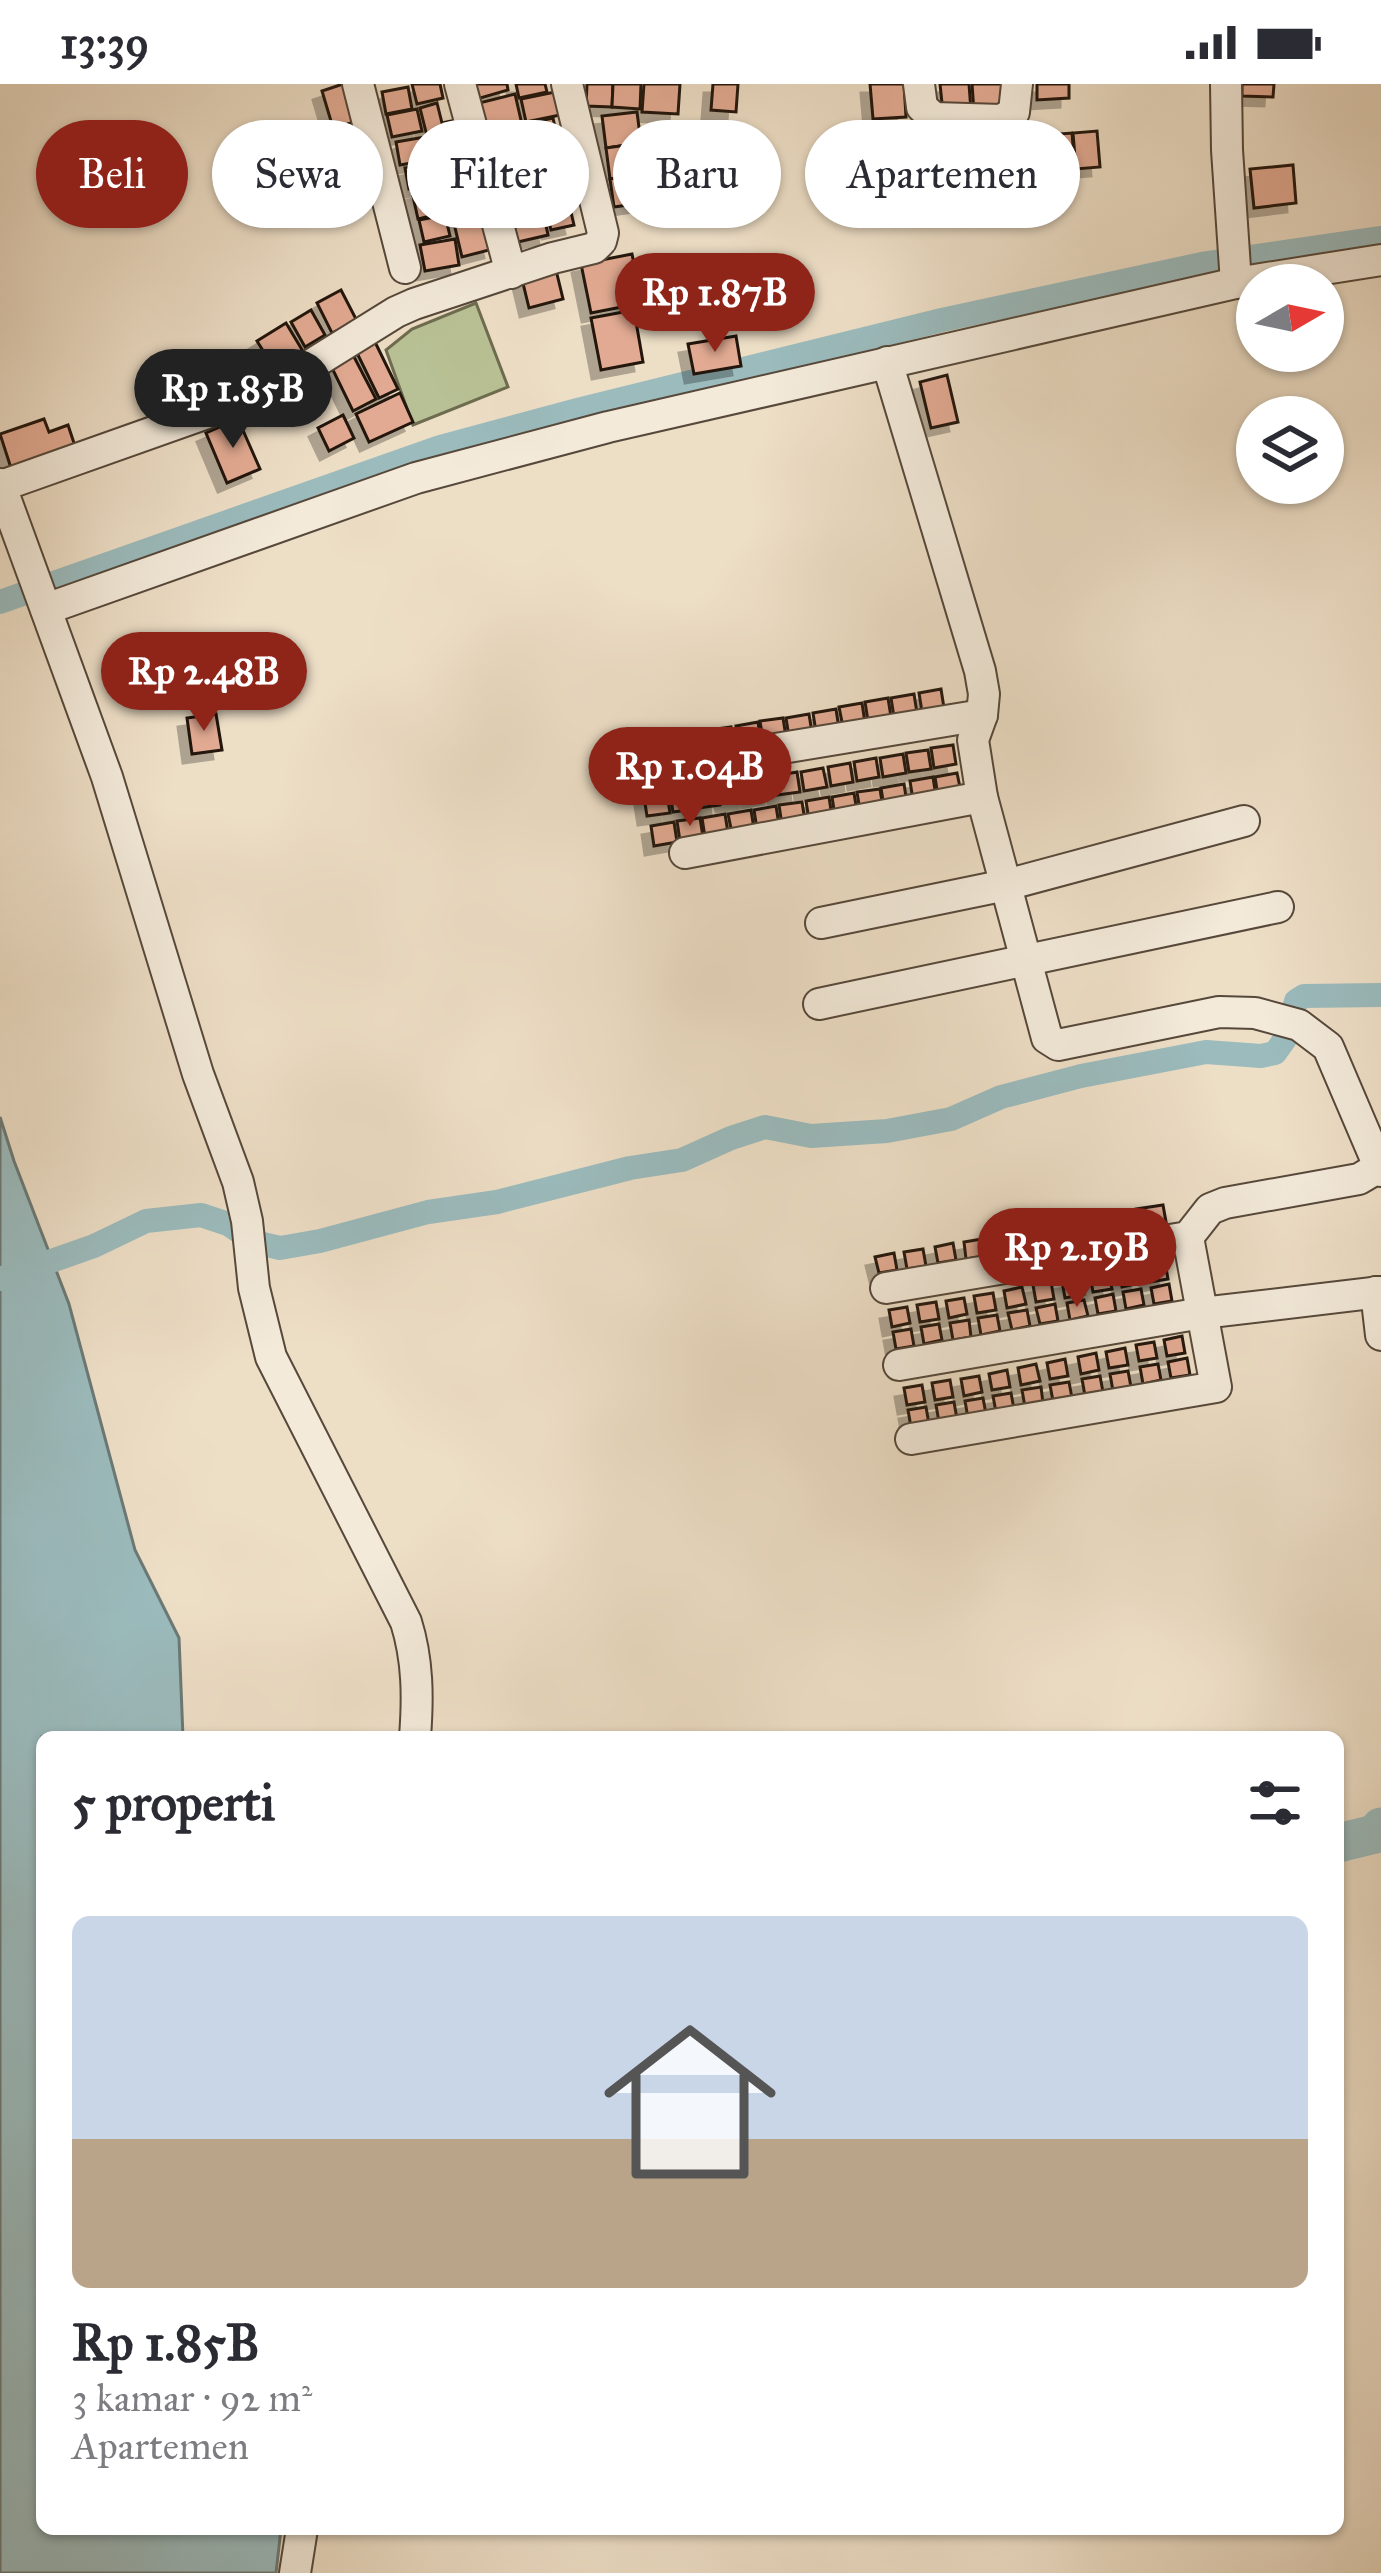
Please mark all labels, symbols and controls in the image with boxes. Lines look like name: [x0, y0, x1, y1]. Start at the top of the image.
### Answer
text: 13:39: [60, 15, 149, 70]
chip: Beli: [36, 120, 188, 228]
chip: Sewa: [212, 120, 383, 228]
chip: Filter: [407, 120, 589, 228]
chip: Baru: [613, 120, 781, 228]
chip: Apartemen: [805, 120, 1080, 228]
pin: Rp 1.87B: [591, 253, 839, 355]
north arrow: [1236, 264, 1344, 372]
map controls: [1236, 264, 1344, 504]
text: Rp 1.87B: [642, 268, 788, 316]
pin: Rp 1.85B: [109, 349, 357, 451]
text: Rp 1.85B: [161, 364, 305, 412]
button: layers: [1236, 396, 1344, 504]
pin: Rp 2.48B: [80, 632, 328, 734]
text: Rp 2.48B: [128, 647, 280, 695]
pin: Rp 1.04B: [566, 727, 814, 829]
text: Rp 1.04B: [615, 742, 765, 790]
pin: Rp 2.19B: [953, 1208, 1201, 1310]
text: Rp 2.19B: [1004, 1223, 1150, 1271]
icon: filters: [1242, 1770, 1308, 1836]
text: 5 properti: [72, 1772, 275, 1834]
icon: home: [582, 1994, 798, 2210]
text: Rp 1.85B: [72, 2312, 260, 2374]
text: 3 kamar · 92 m²: [72, 2374, 312, 2422]
text: Apartemen: [72, 2422, 249, 2470]

